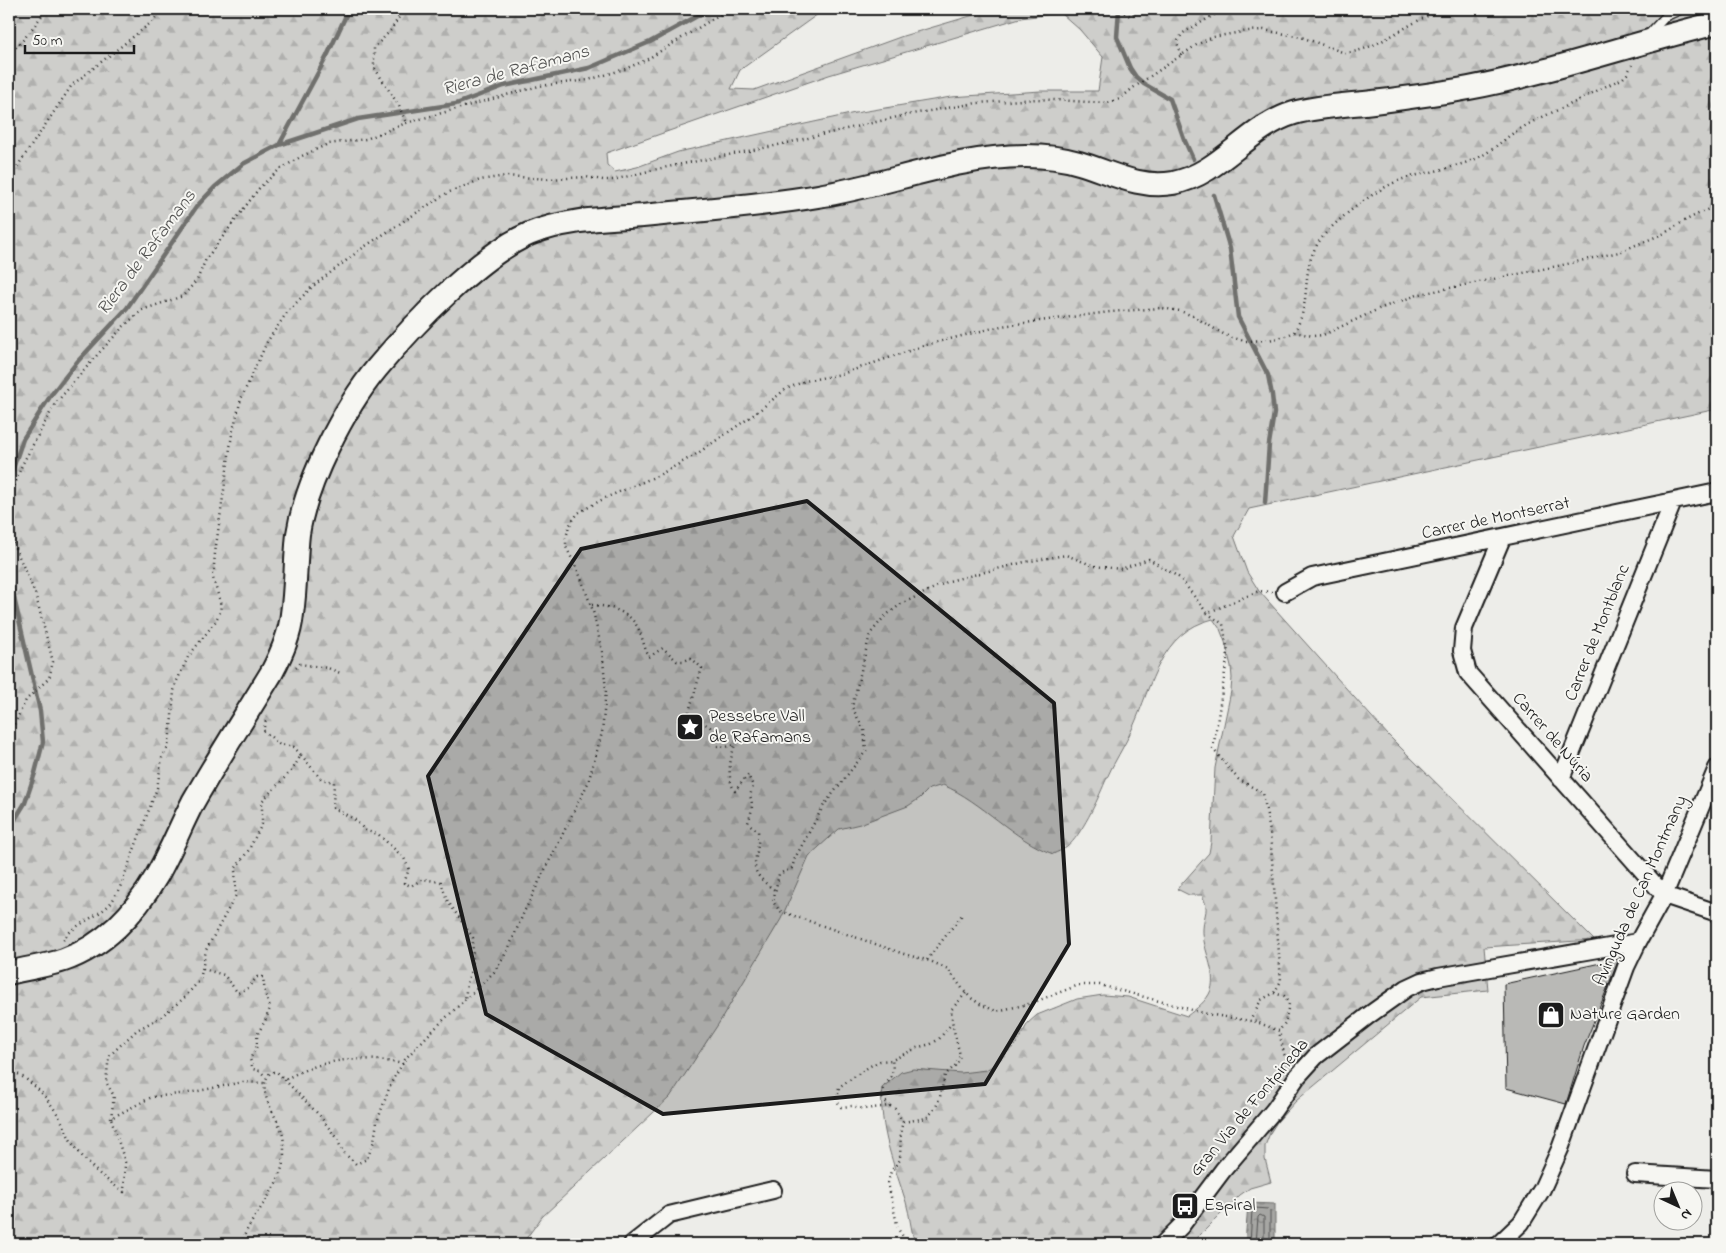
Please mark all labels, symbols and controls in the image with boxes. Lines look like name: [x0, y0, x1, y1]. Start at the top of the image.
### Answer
scale bar: [25, 22, 134, 54]
text: 50 m: [32, 30, 63, 52]
water label: Riera de Rafamans: [439, 38, 593, 104]
water label: Riera de Rafamans: [91, 184, 203, 321]
street label: Carrer de Montserrat: [1419, 491, 1573, 547]
street label: Carrer de Montblanc: [1559, 561, 1637, 705]
street label: Carrer de Núria: [1505, 687, 1599, 789]
place label: Pessebre Vall de Rafamans: [709, 704, 811, 751]
place icon: Pessebre Vall de Rafamans: [675, 712, 705, 742]
street label: Avinguda de Can Montmany: [1587, 791, 1696, 991]
shop icon: Nature Garden: [1536, 1000, 1566, 1030]
place label: Nature Garden: [1570, 1002, 1680, 1028]
street label: Gran Via de Fontpineda: [1184, 1033, 1316, 1183]
north arrow: [1654, 1180, 1704, 1230]
bus stop icon: Espiral: [1170, 1191, 1200, 1221]
place label: Espiral: [1204, 1193, 1255, 1219]
text: N: [1675, 1203, 1697, 1225]

